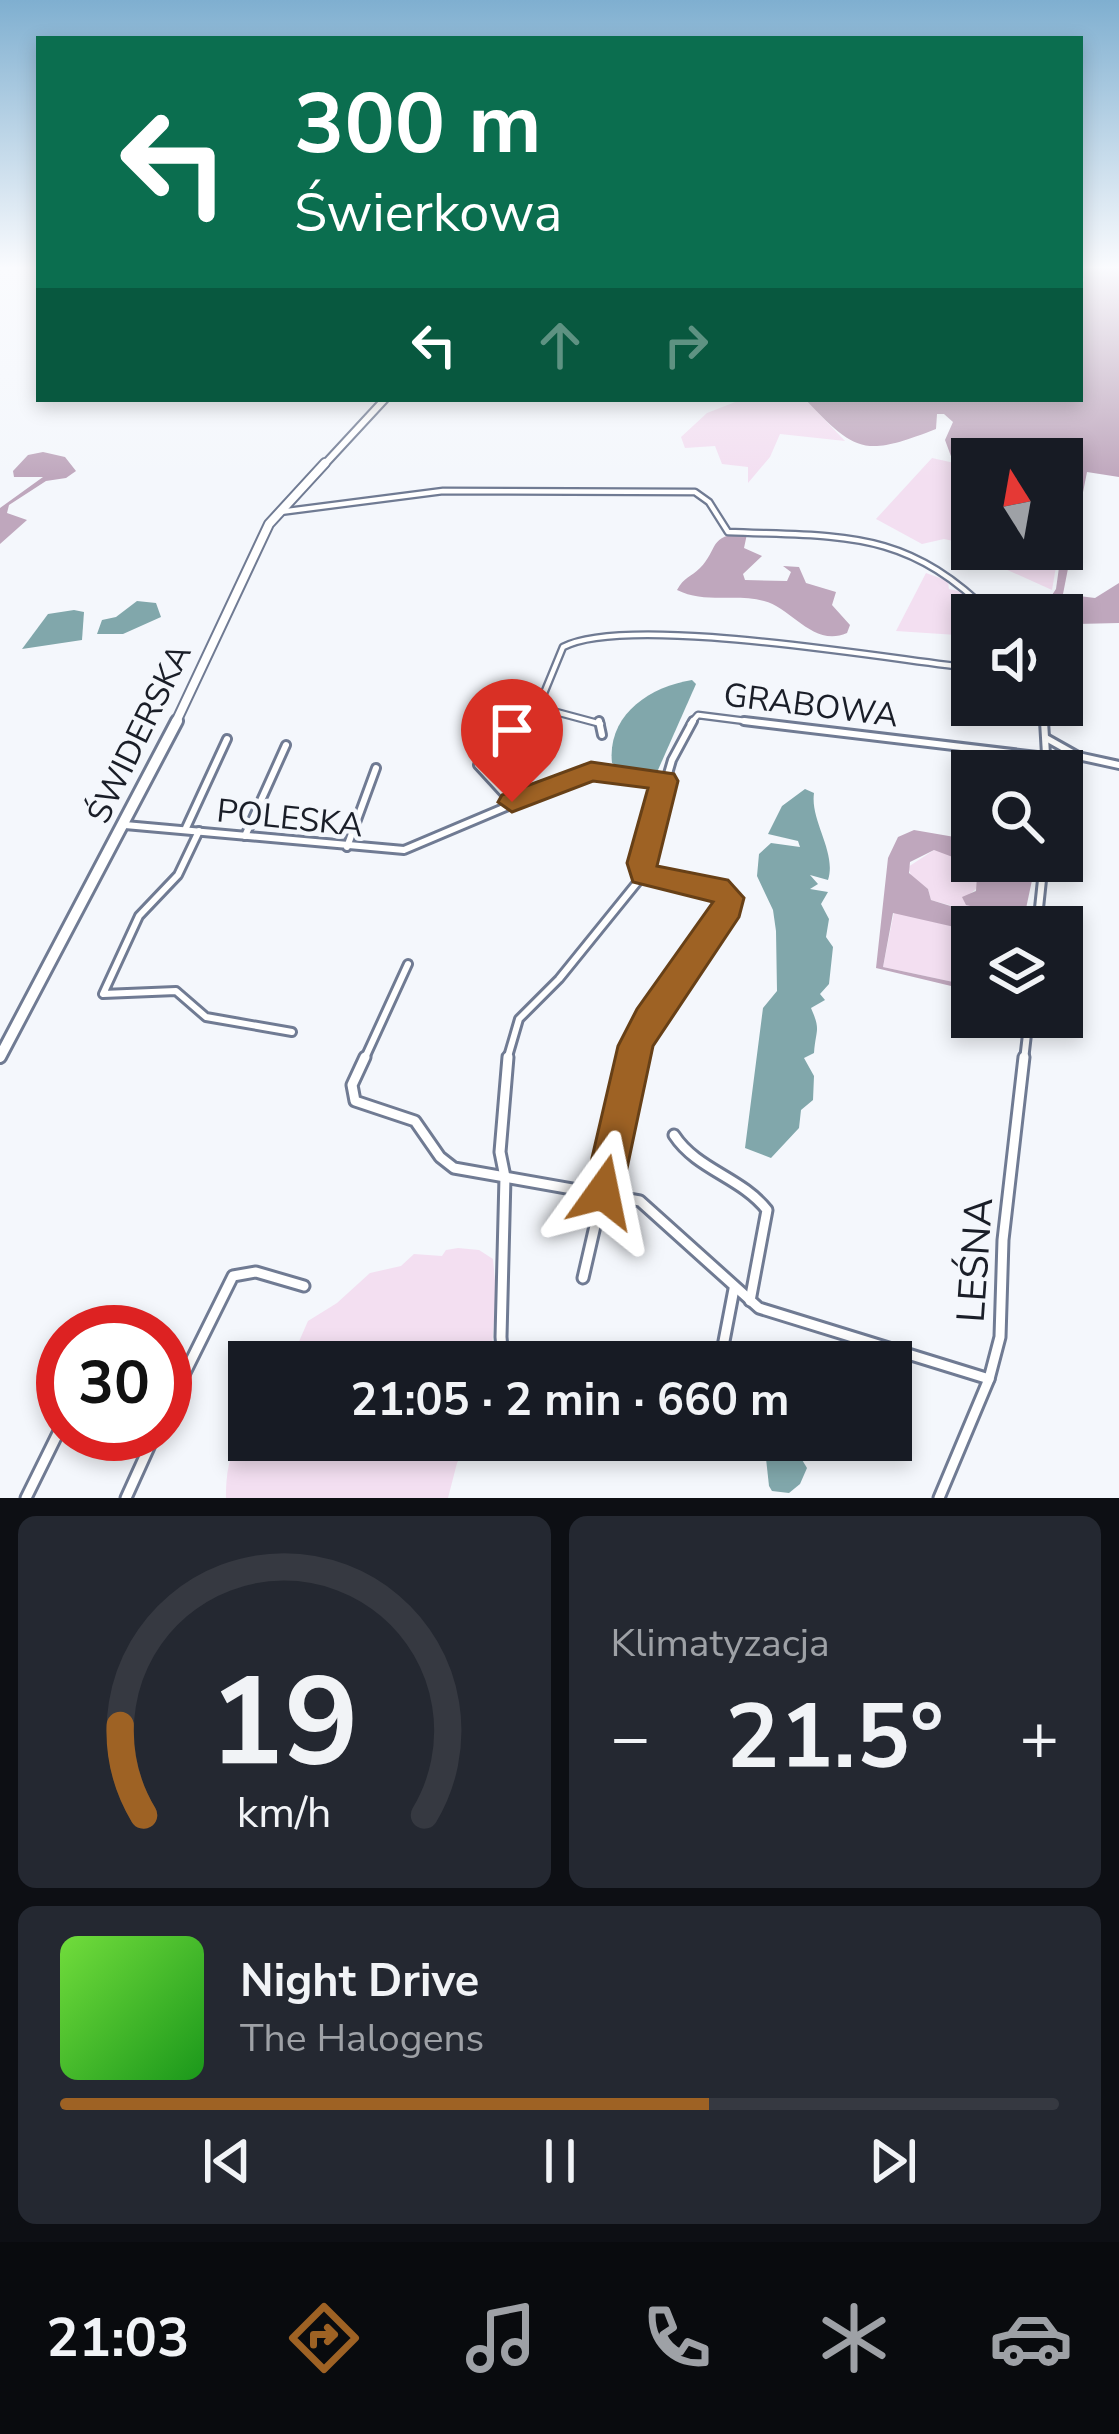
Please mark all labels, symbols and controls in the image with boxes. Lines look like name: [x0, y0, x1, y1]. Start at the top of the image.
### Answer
text: 300 m: [294, 67, 542, 182]
icon: left: [96, 84, 252, 240]
text: Świerkowa: [294, 176, 562, 250]
icon: left: [401, 312, 467, 378]
icon: ahead: [527, 312, 593, 378]
icon: right: [653, 312, 719, 378]
north arrow: [951, 438, 1083, 570]
map controls: [951, 438, 1083, 1038]
button: sound: [951, 594, 1083, 726]
street label: ŚWIDERSKA: [76, 636, 202, 831]
street label: GRABOWA: [721, 672, 901, 739]
pin: [461, 679, 563, 802]
icon: arrive: [479, 697, 545, 763]
button: search: [951, 750, 1083, 882]
street label: POLESKA: [214, 788, 365, 849]
button: layers: [951, 906, 1083, 1038]
position arrow: [540, 1129, 666, 1255]
street label: LEŚNA: [945, 1196, 1006, 1324]
speed limit sign: 30: [36, 1305, 192, 1461]
text: 21:05 · 2 min · 660 m: [350, 1370, 790, 1431]
text: Klimatyzacja: [611, 1617, 830, 1670]
text: 19: [209, 1638, 359, 1808]
text: 21.5°: [726, 1676, 944, 1799]
text: −: [611, 1693, 650, 1783]
text: +: [1019, 1693, 1059, 1783]
text: km/h: [237, 1784, 332, 1842]
text: Night Drive: [240, 1951, 479, 2012]
text: The Halogens: [240, 2012, 484, 2065]
icon: previous: [194, 2128, 260, 2194]
icon: pause: [527, 2128, 593, 2194]
icon: next: [860, 2128, 926, 2194]
icon: directions: [282, 2296, 366, 2380]
icon: music: [459, 2296, 543, 2380]
icon: phone: [635, 2296, 719, 2380]
icon: climate: [812, 2296, 896, 2380]
icon: car: [989, 2296, 1073, 2380]
text: 21:03: [46, 2301, 189, 2375]

